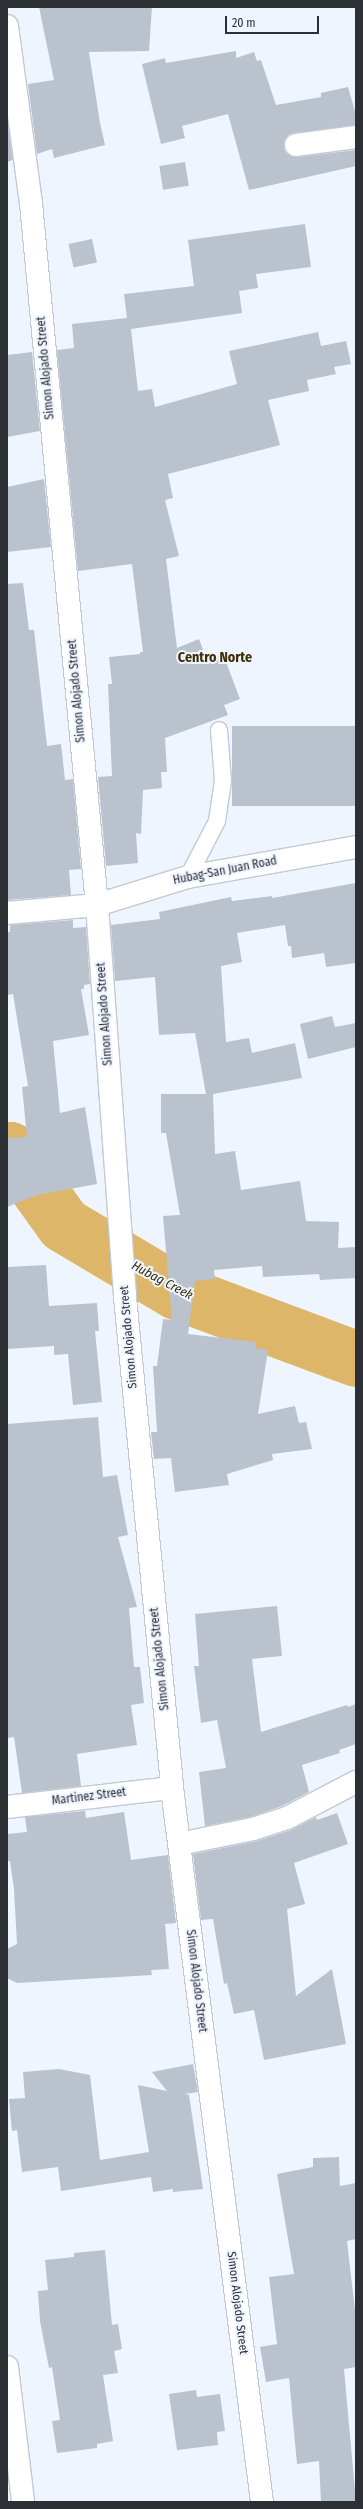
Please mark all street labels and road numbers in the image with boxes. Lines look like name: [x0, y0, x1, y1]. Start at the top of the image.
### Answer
street label: Simon Alojado Street: [34, 316, 58, 420]
street label: Simon Alojado Street: [65, 639, 89, 743]
street label: Hubag-San Juan Road: [172, 854, 278, 888]
street label: Simon Alojado Street: [94, 962, 116, 1066]
street label: Simon Alojado Street: [117, 1285, 141, 1389]
street label: Simon Alojado Street: [147, 1607, 173, 1711]
street label: Martinez Street: [51, 1785, 127, 1809]
street label: Simon Alojado Street: [183, 1929, 209, 2033]
street label: Simon Alojado Street: [224, 2251, 250, 2355]

